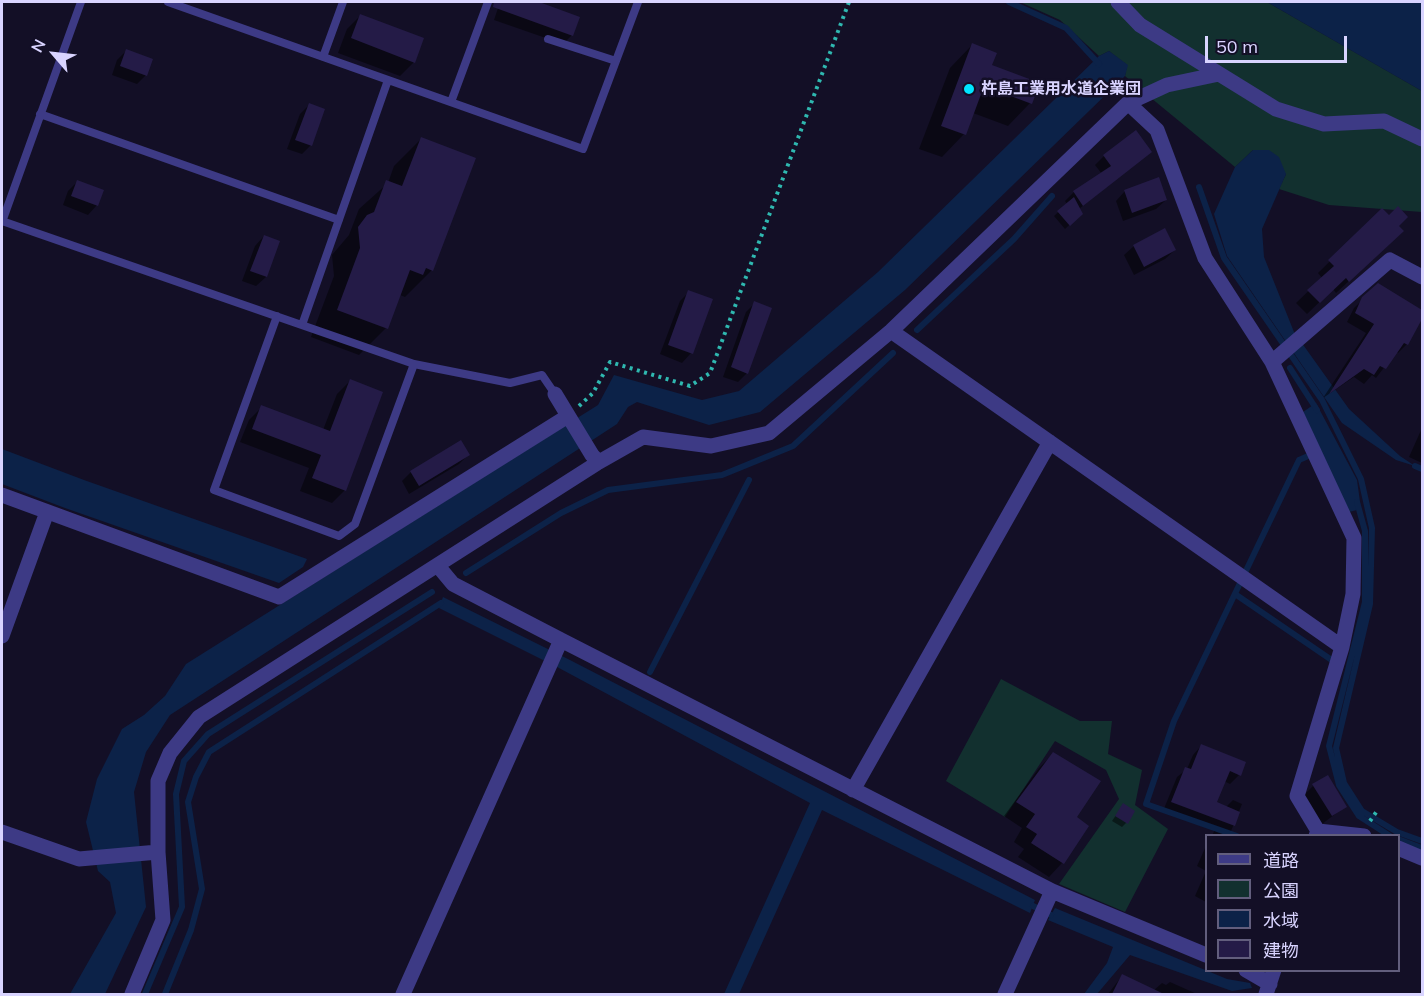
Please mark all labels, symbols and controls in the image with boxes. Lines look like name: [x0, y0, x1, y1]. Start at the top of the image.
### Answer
north arrow: [24, 24, 84, 84]
scale bar: [1208, 24, 1350, 62]
text: 50 m: [1216, 35, 1258, 58]
text: N: [26, 36, 50, 56]
place label: 杵島工業用水道企業団: [981, 79, 1141, 99]
marker: 杵島工業用水道企業団: [962, 82, 976, 96]
legend: [1205, 834, 1400, 972]
text: 道路: [1263, 849, 1299, 872]
text: 公園: [1263, 879, 1299, 902]
text: 水域: [1263, 909, 1299, 932]
text: 建物: [1263, 939, 1299, 962]

